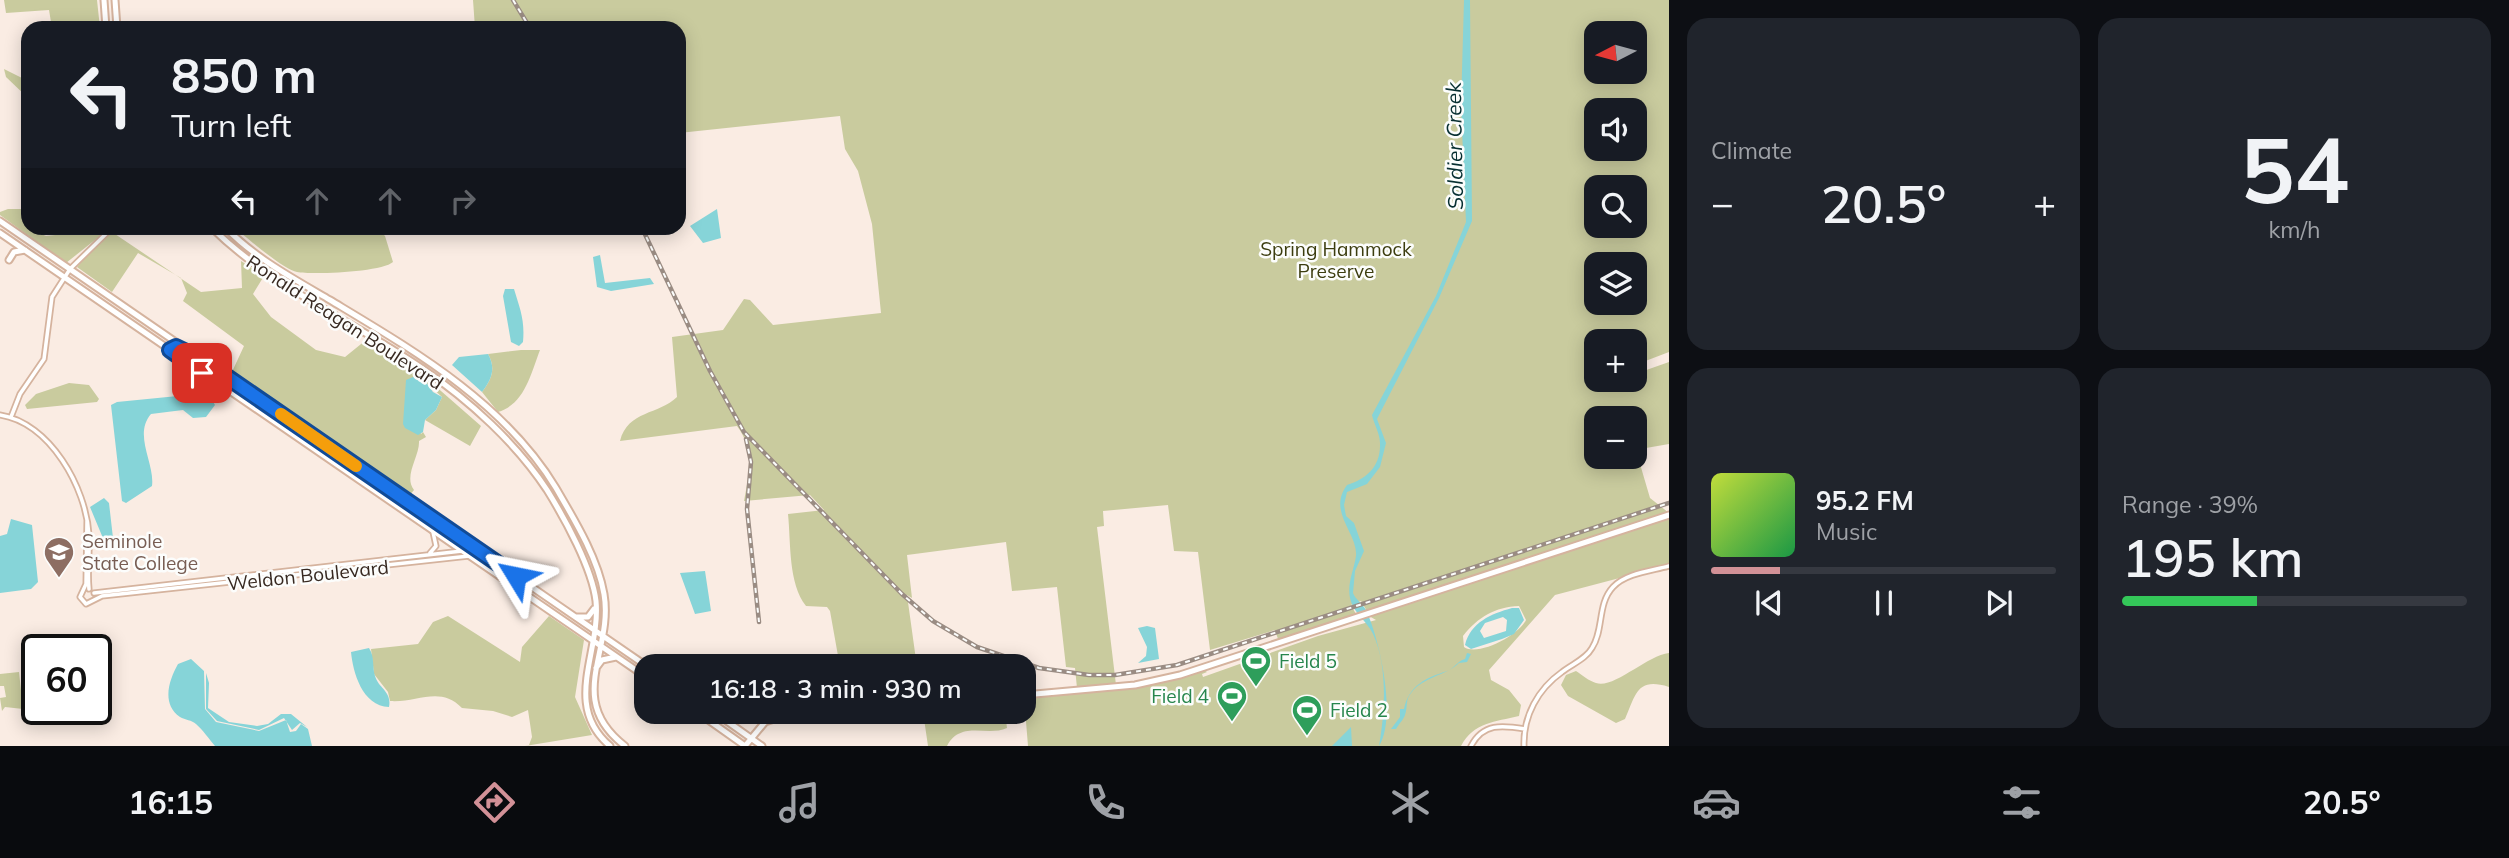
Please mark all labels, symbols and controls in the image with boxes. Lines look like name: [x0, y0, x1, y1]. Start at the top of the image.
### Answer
north arrow: [1584, 21, 1647, 84]
map controls: [1584, 21, 1647, 469]
text: 850 m: [171, 44, 317, 105]
icon: left: [56, 49, 147, 140]
water label: Soldier Creek: [1440, 81, 1468, 210]
button: sound: [1584, 98, 1647, 161]
text: Turn left: [171, 105, 291, 145]
text: 54: [2240, 112, 2349, 226]
text: Climate: [1711, 136, 1792, 165]
text: 20.5°: [1821, 171, 1946, 236]
button: search: [1584, 175, 1647, 238]
text: −: [1711, 179, 1734, 227]
text: +: [2033, 179, 2056, 227]
icon: left: [225, 182, 263, 220]
icon: ahead: [298, 182, 336, 220]
icon: ahead: [371, 182, 409, 220]
icon: right: [444, 182, 482, 220]
text: km/h: [2268, 215, 2321, 244]
park label: Spring Hammock Preserve: [1260, 237, 1412, 283]
street label: Ronald Reagan Boulevard: [242, 249, 448, 395]
button: layers: [1584, 252, 1647, 315]
button: +: [1584, 329, 1647, 392]
pin: [172, 343, 232, 403]
icon: arrive: [183, 354, 221, 392]
button: −: [1584, 406, 1647, 469]
text: 95.2 FM: [1816, 484, 1914, 517]
text: Range · 39%: [2122, 490, 2258, 519]
text: Music: [1816, 517, 1877, 546]
text: 195 km: [2122, 525, 2303, 590]
place label: Seminole State College: [82, 529, 198, 575]
school or university icon: Seminole State College: [42, 535, 76, 579]
position arrow: [479, 539, 553, 613]
street label: Weldon Boulevard: [226, 555, 390, 595]
icon: previous: [1750, 584, 1788, 622]
icon: pause: [1865, 584, 1903, 622]
icon: next: [1980, 584, 2018, 622]
speed limit sign: 60: [21, 634, 112, 725]
sports icon: Field 5: [1239, 644, 1273, 688]
place label: Field 5: [1279, 649, 1337, 673]
text: 16:18 · 3 min · 930 m: [708, 672, 962, 705]
sports icon: Field 4: [1215, 679, 1249, 723]
place label: Field 4: [1151, 684, 1209, 708]
sports icon: Field 2: [1290, 693, 1324, 737]
place label: Field 2: [1330, 698, 1388, 722]
icon: directions: [470, 778, 519, 827]
icon: music: [775, 778, 824, 827]
icon: phone: [1081, 778, 1130, 827]
icon: climate: [1386, 778, 1435, 827]
icon: car: [1692, 778, 1741, 827]
icon: filters: [1997, 778, 2046, 827]
text: 16:15: [128, 782, 213, 822]
text: 20.5°: [2303, 782, 2381, 822]

